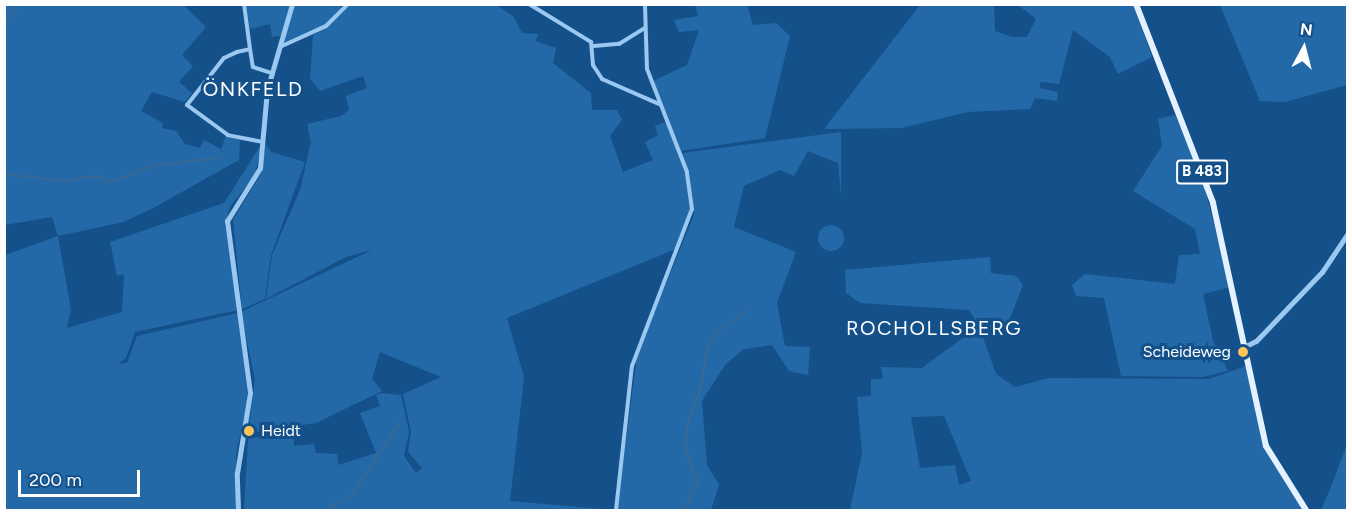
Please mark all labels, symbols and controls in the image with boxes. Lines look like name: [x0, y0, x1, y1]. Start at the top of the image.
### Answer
north arrow: [1274, 18, 1334, 78]
text: N: [1299, 19, 1314, 40]
district label: ÖNKFELD: [203, 77, 303, 101]
road number: B 483: [1175, 160, 1229, 184]
district label: ROCHOLLSBERG: [846, 316, 1022, 340]
place label: Scheideweg: [1143, 342, 1231, 362]
marker: Scheideweg: [1236, 345, 1250, 359]
place label: Heidt: [261, 421, 301, 441]
marker: Heidt: [242, 424, 256, 438]
scale bar: [21, 458, 142, 496]
text: 200 m: [29, 469, 82, 491]

